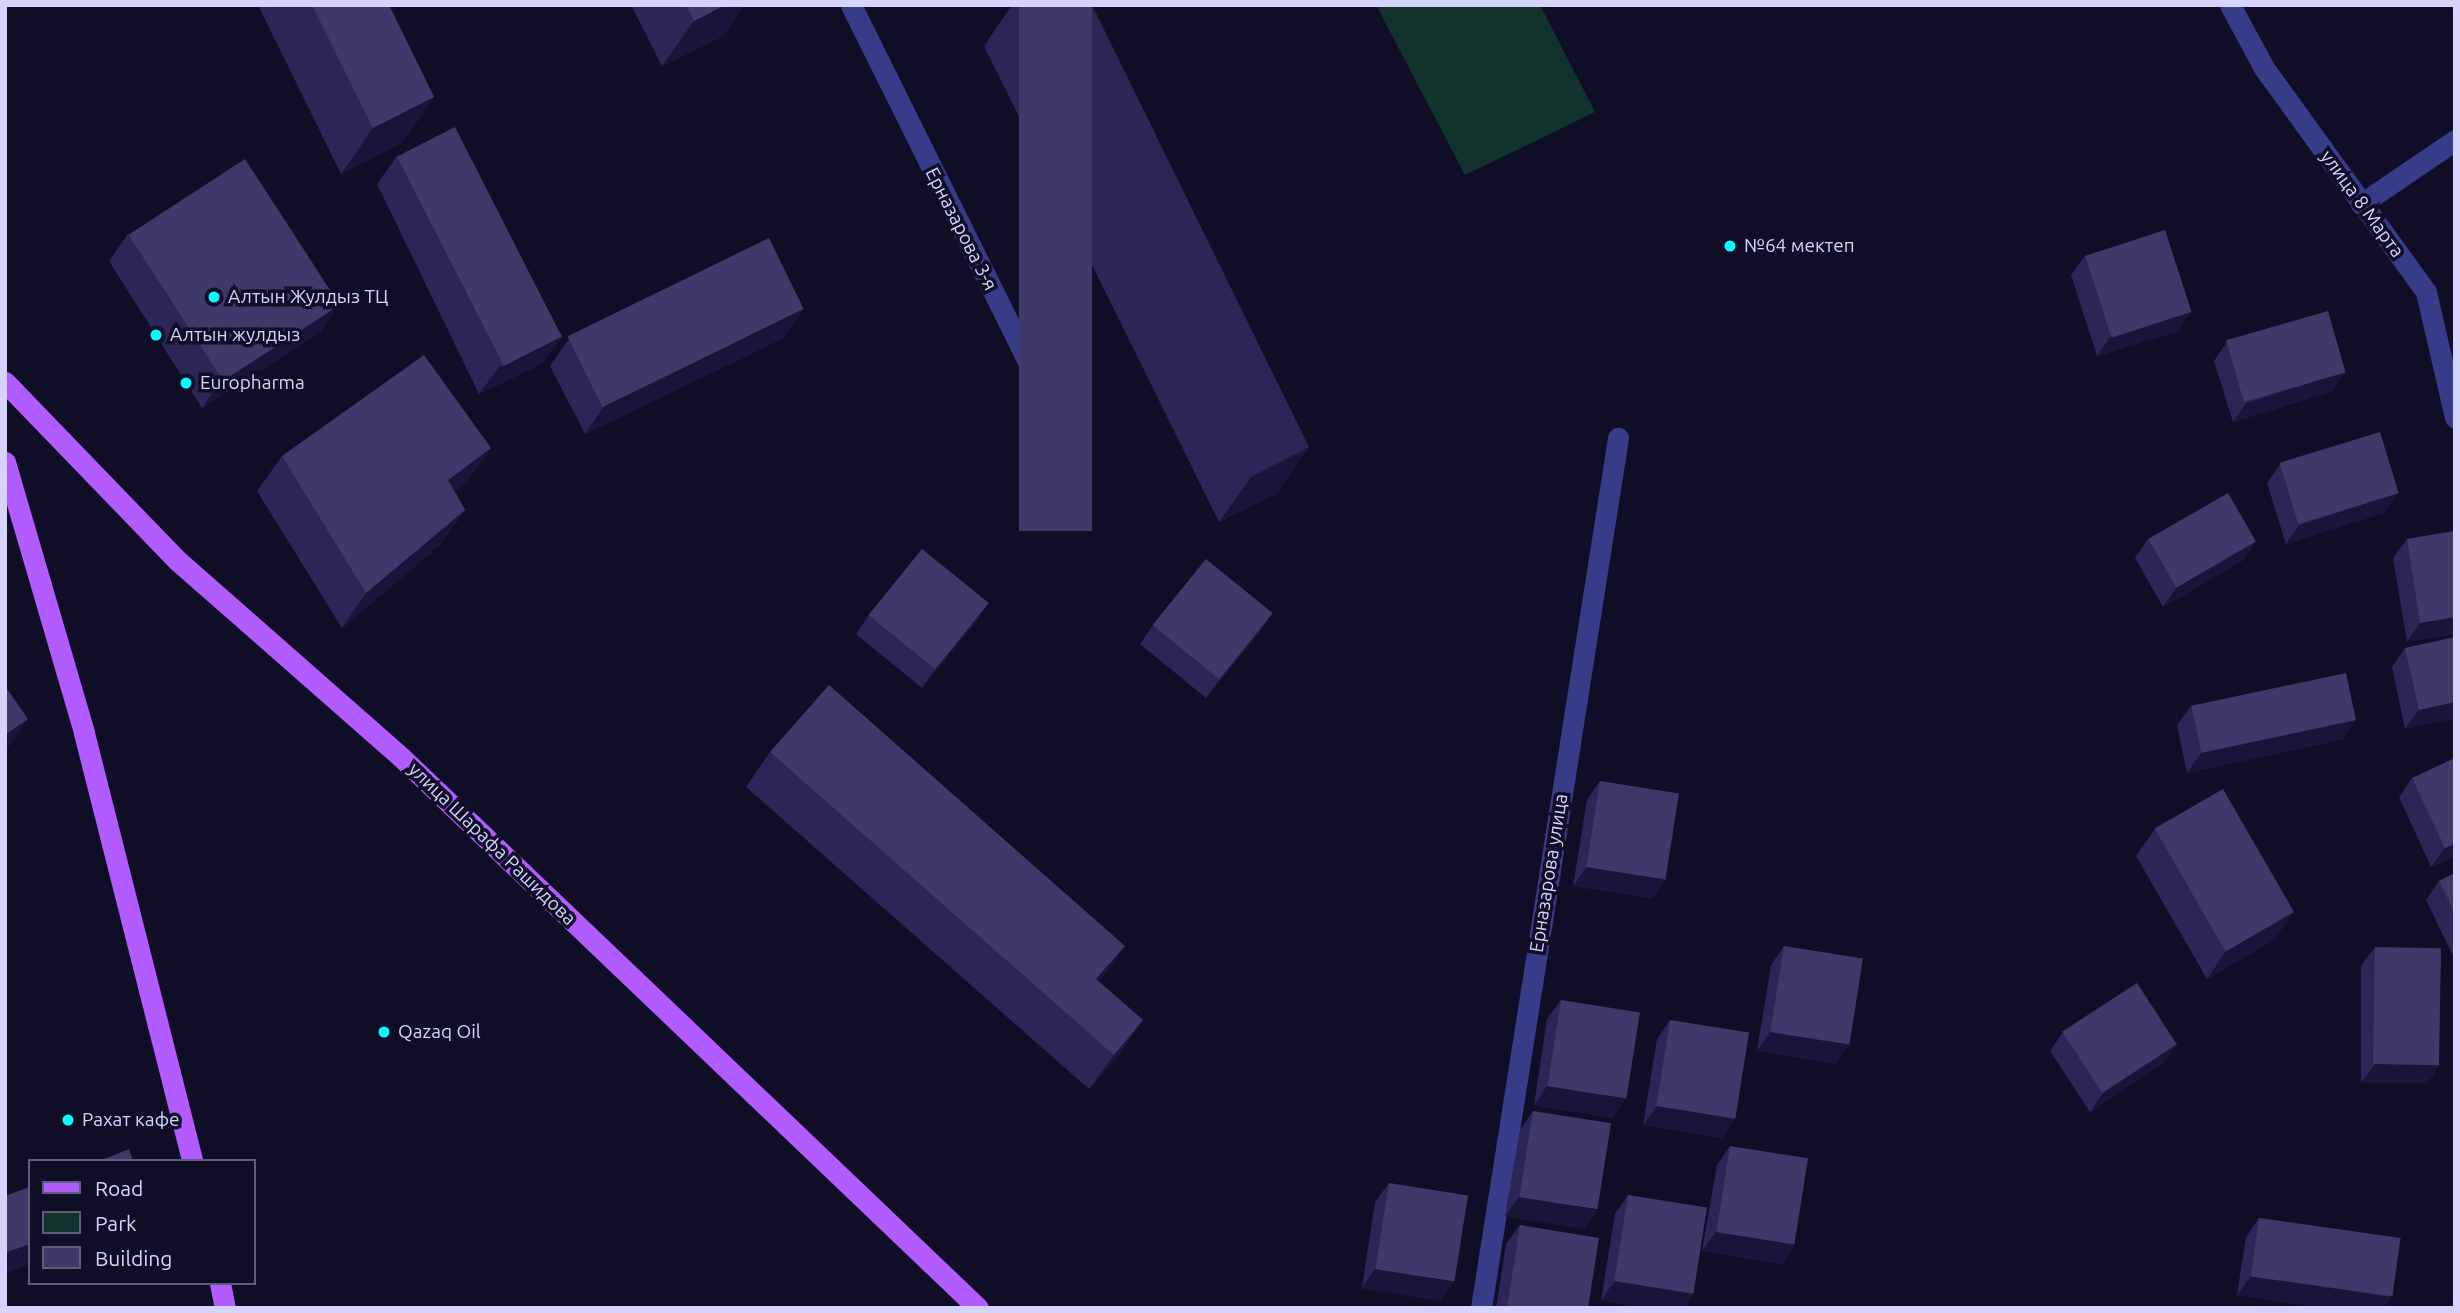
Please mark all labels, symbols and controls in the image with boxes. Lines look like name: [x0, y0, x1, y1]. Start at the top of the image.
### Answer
street label: улица 8 Марта: [2315, 146, 2409, 262]
street label: Ерназарова 3-я: [920, 164, 1002, 294]
place label: №64 мектеп: [1744, 235, 1855, 257]
marker: №64 мектеп: [1722, 238, 1738, 254]
place label: Алтын Жулдыз ТЦ: [228, 286, 388, 308]
marker: Алтын Жулдыз ТЦ: [206, 289, 222, 305]
place label: Алтын жулдыз: [170, 324, 300, 346]
marker: Алтын жулдыз: [148, 327, 164, 343]
place label: Europharma: [200, 372, 305, 394]
marker: Europharma: [178, 375, 194, 391]
street label: улица Шарафа Рашидова: [403, 758, 581, 930]
street label: Ерназарова улица: [1525, 792, 1573, 954]
place label: Qazaq Oil: [398, 1021, 481, 1043]
marker: Qazaq Oil: [376, 1024, 392, 1040]
place label: Рахат кафе: [82, 1109, 180, 1131]
marker: Рахат кафе: [60, 1112, 76, 1128]
legend: [28, 1159, 256, 1285]
text: Road: [95, 1176, 143, 1200]
text: Park: [95, 1211, 137, 1235]
text: Building: [95, 1246, 172, 1270]

